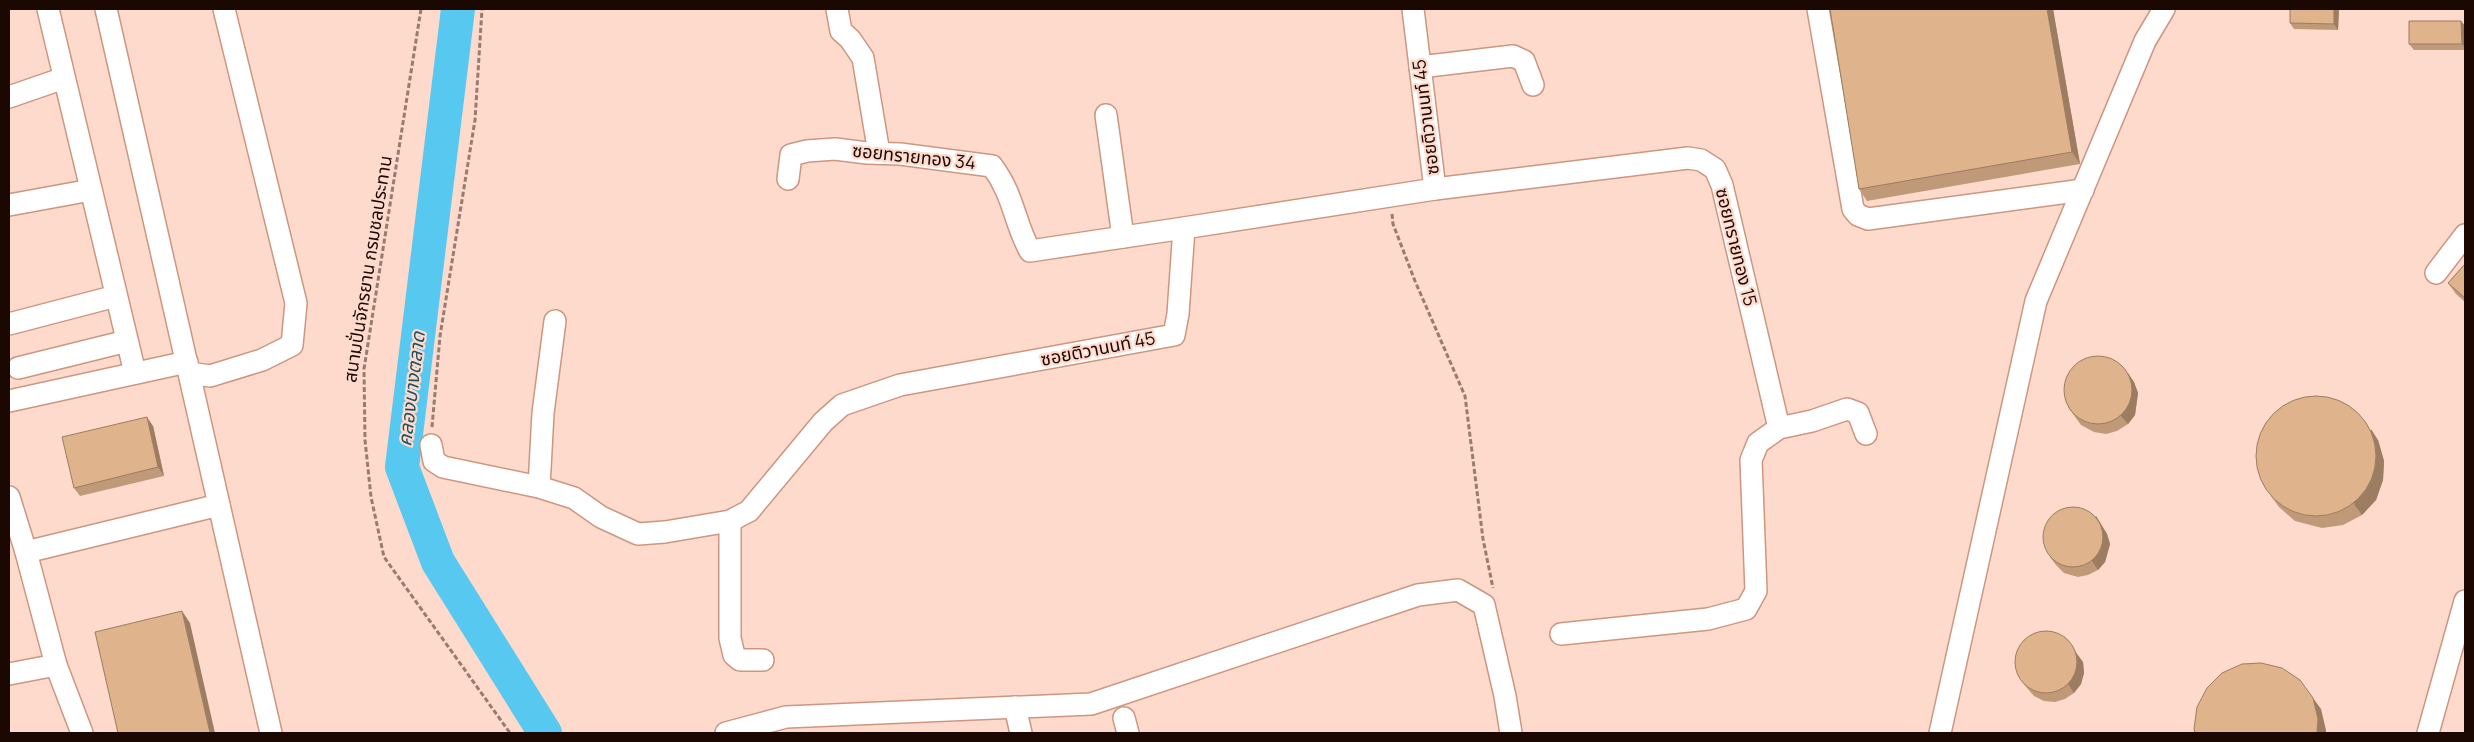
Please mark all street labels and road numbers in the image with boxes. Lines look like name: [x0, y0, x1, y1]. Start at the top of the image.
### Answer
street label: ซอยติวานนท์ 45: [1406, 58, 1444, 176]
street label: ซอยทรายทอง 34: [851, 138, 977, 174]
street label: สนามปั่นจักรยาน กรมชลประทาน: [337, 154, 397, 384]
street label: ซอยทรายทอง 15: [1711, 185, 1763, 308]
street label: ซอยติวานนท์ 45: [1038, 325, 1157, 371]

